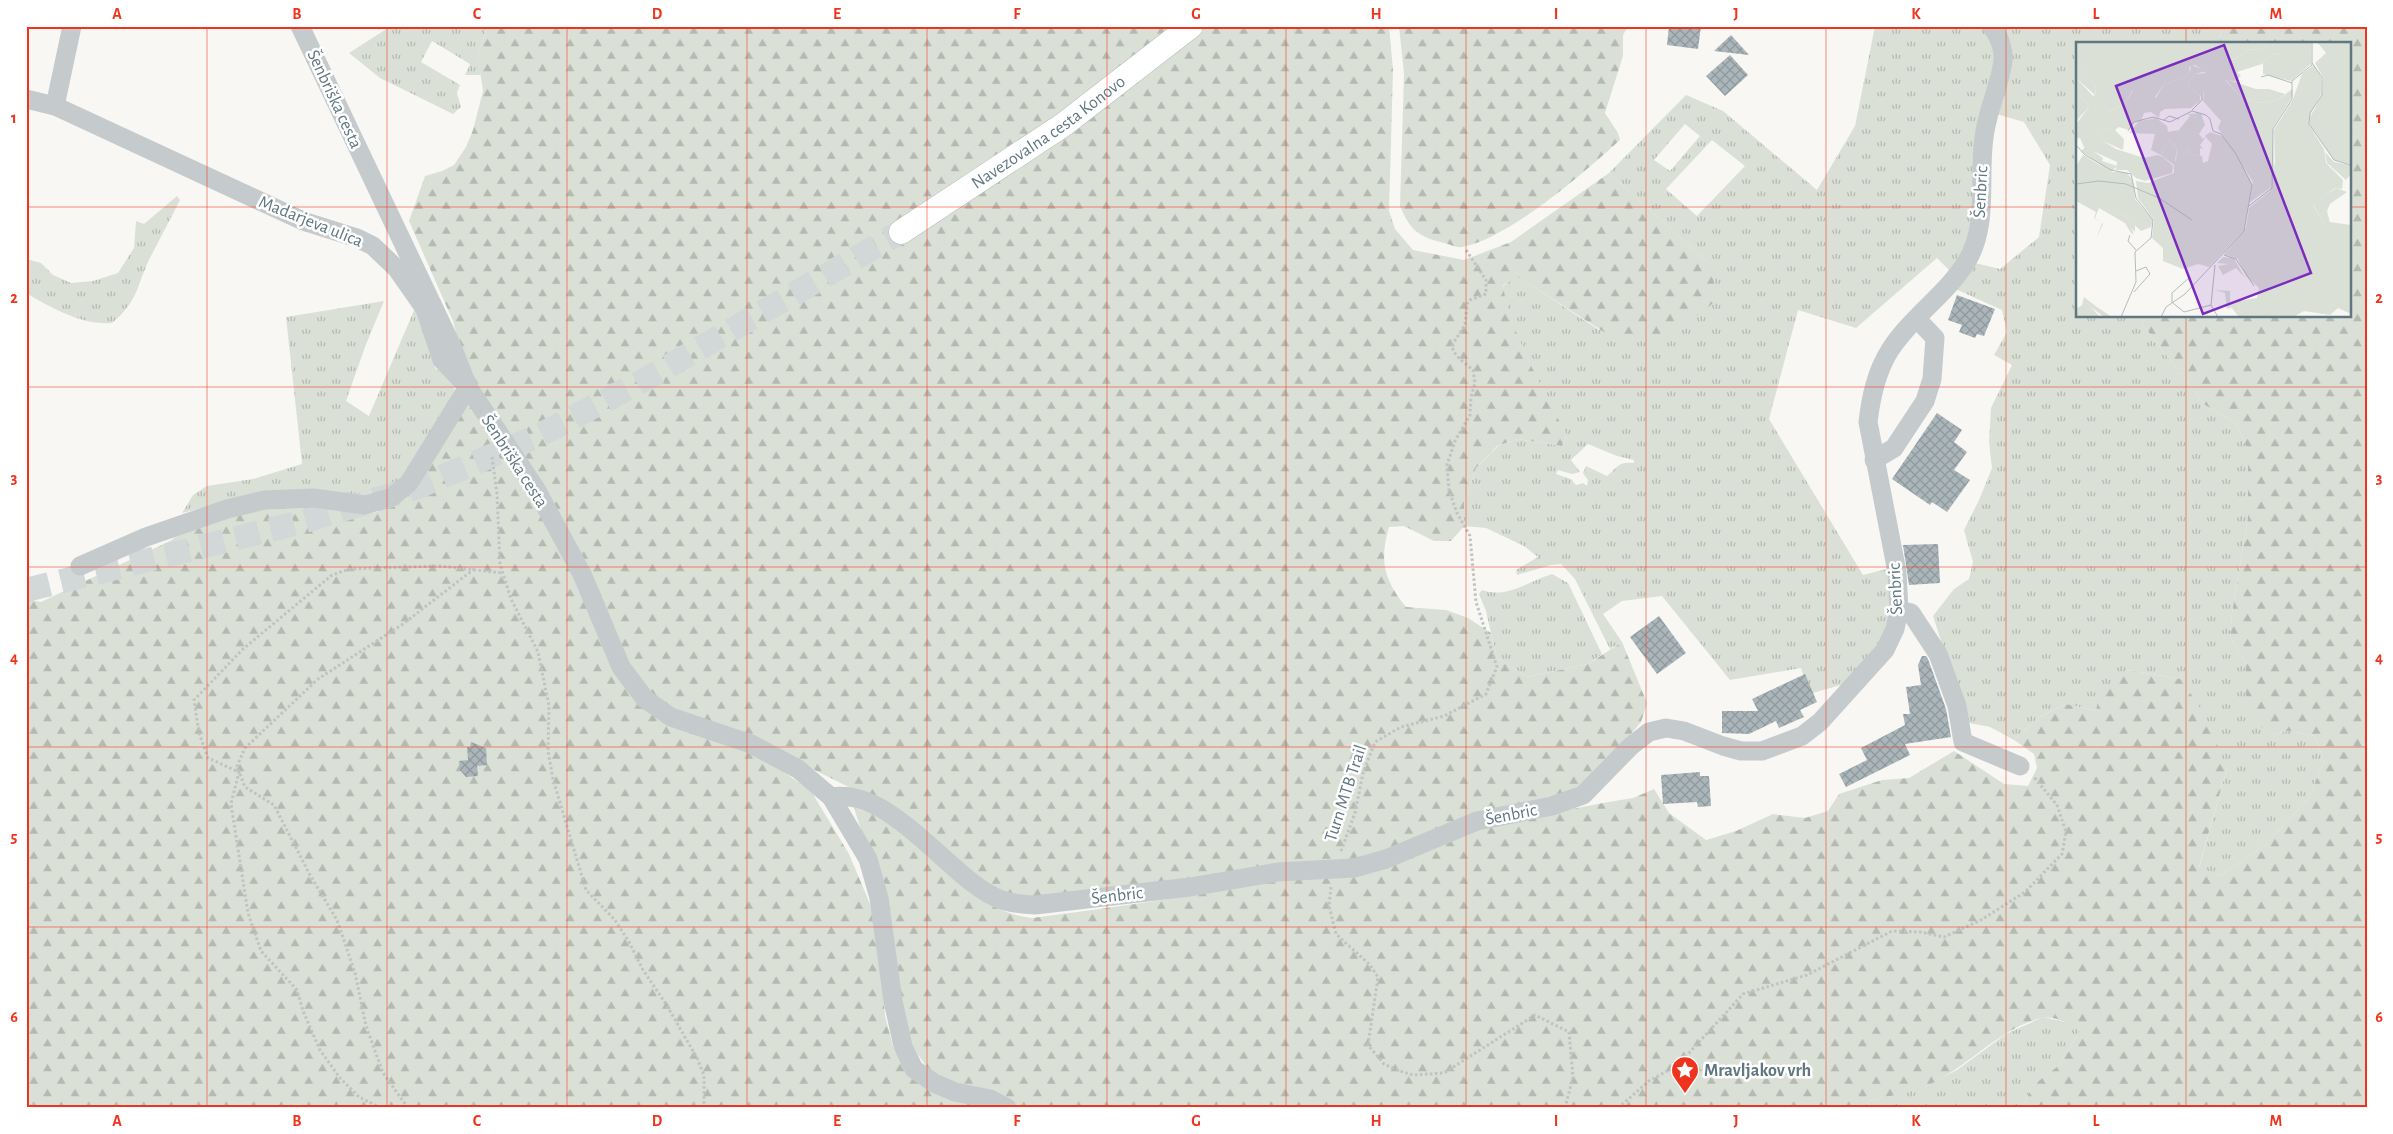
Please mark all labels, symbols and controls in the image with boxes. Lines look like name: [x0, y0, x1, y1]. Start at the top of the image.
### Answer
text: A: [112, 6, 122, 22]
text: B: [292, 6, 302, 22]
text: C: [473, 6, 482, 22]
text: D: [652, 6, 663, 22]
text: E: [833, 6, 841, 22]
text: F: [1013, 6, 1021, 22]
text: G: [1191, 6, 1201, 22]
text: H: [1370, 6, 1382, 22]
text: I: [1554, 6, 1558, 22]
text: J: [1733, 6, 1739, 22]
text: K: [1911, 6, 1921, 22]
text: L: [2093, 6, 2100, 22]
text: M: [2270, 6, 2282, 22]
inset map: [2076, 42, 2350, 318]
street label: Šenbriška cesta: [303, 46, 368, 152]
street label: Navezovalna cesta Konovo: [969, 72, 1129, 193]
text: 1: [11, 110, 17, 126]
text: 1: [2376, 110, 2382, 126]
street label: Šenbric: [1968, 165, 1991, 218]
street label: Madarjeva ulica: [256, 193, 365, 251]
text: 2: [10, 290, 18, 306]
text: 2: [2375, 290, 2383, 306]
street label: Šenbriška cesta: [478, 410, 553, 511]
text: 3: [11, 470, 18, 486]
text: 3: [2376, 470, 2383, 486]
street label: Šenbric: [1883, 563, 1906, 615]
text: 4: [10, 650, 18, 666]
text: 4: [2375, 650, 2383, 666]
street label: Turn MTB Trail: [1322, 743, 1370, 844]
street label: Šenbric: [1483, 798, 1538, 829]
text: 5: [11, 829, 18, 845]
text: 5: [2376, 829, 2383, 845]
street label: Šenbric: [1090, 881, 1144, 908]
text: 6: [10, 1009, 18, 1025]
text: 6: [2375, 1009, 2383, 1025]
place icon: Mravljakov vrh: [1670, 1055, 1700, 1094]
place label: Mravljakov vrh: [1704, 1062, 1811, 1080]
text: A: [112, 1113, 122, 1129]
text: B: [292, 1113, 302, 1129]
text: C: [473, 1113, 482, 1129]
text: D: [652, 1113, 663, 1129]
text: E: [833, 1113, 841, 1129]
text: F: [1013, 1113, 1021, 1129]
text: G: [1191, 1113, 1201, 1129]
text: H: [1370, 1113, 1382, 1129]
text: I: [1554, 1113, 1558, 1129]
text: J: [1733, 1113, 1739, 1129]
text: K: [1911, 1113, 1921, 1129]
text: L: [2093, 1113, 2100, 1129]
text: M: [2270, 1113, 2282, 1129]

